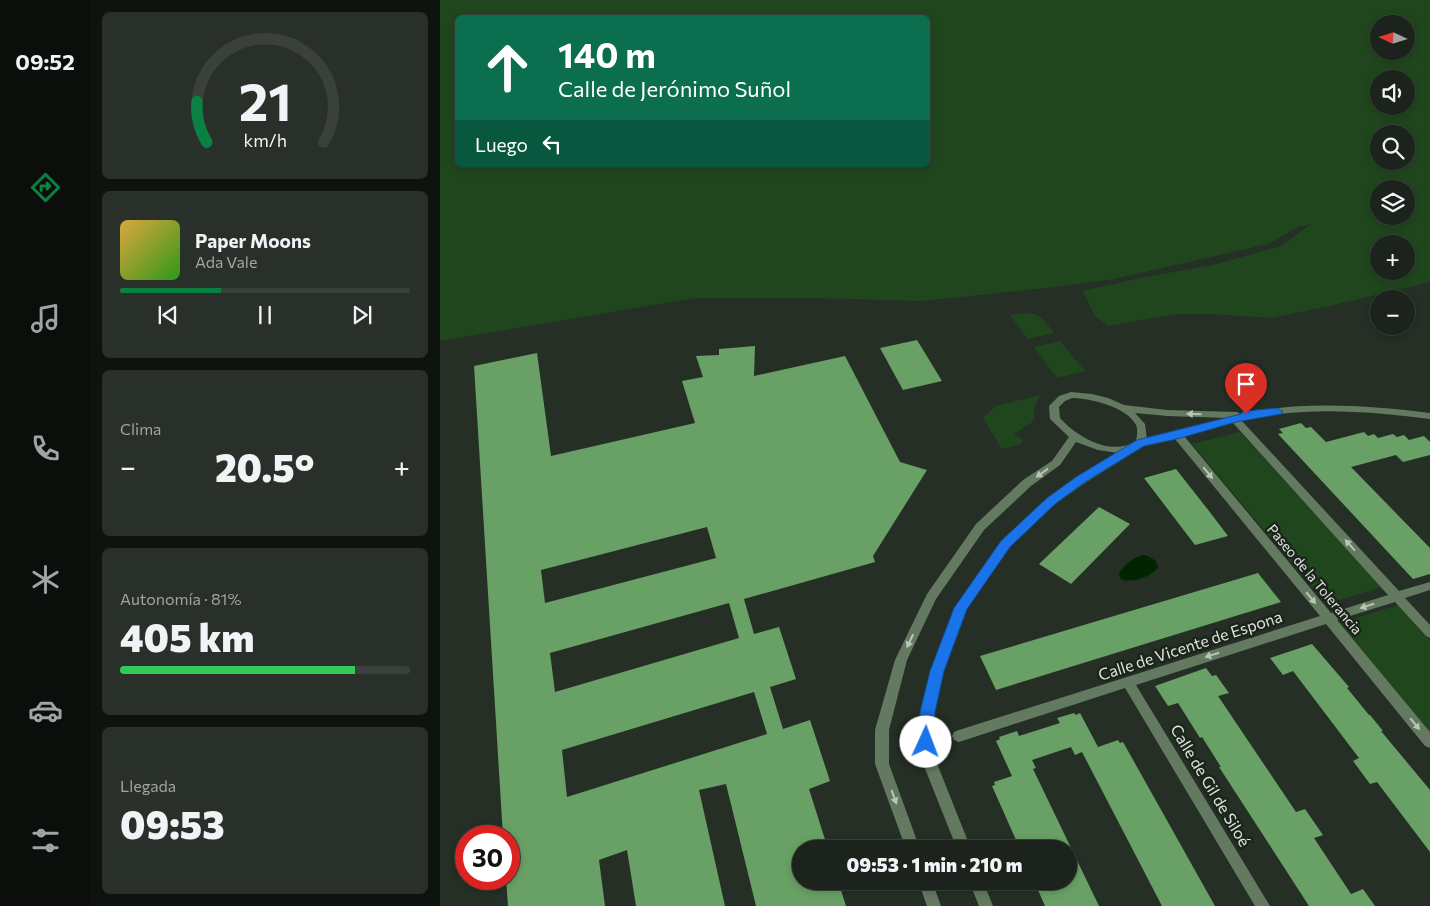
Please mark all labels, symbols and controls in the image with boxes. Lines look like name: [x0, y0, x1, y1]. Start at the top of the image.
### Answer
north arrow: [1370, 15, 1415, 60]
map controls: [1370, 15, 1415, 335]
text: 140 m: [558, 32, 656, 75]
icon: ahead: [475, 35, 540, 100]
text: 09:52: [15, 48, 75, 75]
text: 21: [238, 68, 292, 132]
button: sound: [1370, 70, 1415, 115]
text: Calle de Jerónimo Suñol: [558, 75, 791, 102]
button: search: [1370, 125, 1415, 170]
text: km/h: [243, 129, 287, 151]
icon: left: [538, 130, 566, 158]
text: Luego: [475, 133, 528, 156]
icon: directions: [28, 170, 63, 205]
button: layers: [1370, 180, 1415, 225]
text: Paper Moons: [195, 229, 311, 252]
button: +: [1370, 235, 1415, 280]
text: Ada Vale: [195, 252, 257, 271]
button: −: [1370, 290, 1415, 335]
icon: music: [28, 301, 63, 336]
icon: previous: [154, 301, 182, 329]
icon: pause: [251, 301, 279, 329]
icon: next: [348, 301, 376, 329]
pin: [1225, 363, 1267, 414]
icon: arrive: [1232, 370, 1260, 398]
one-way arrow: [1185, 410, 1201, 418]
text: Clima: [120, 419, 161, 438]
icon: phone: [28, 431, 63, 466]
text: 20.5°: [215, 443, 315, 490]
text: −: [120, 449, 136, 483]
text: +: [394, 449, 410, 483]
one-way arrow: [1202, 467, 1213, 480]
one-way arrow: [1035, 468, 1048, 478]
street label: Paseo de la Tolerancia: [1264, 520, 1366, 638]
one-way arrow: [1344, 540, 1356, 552]
icon: climate: [28, 562, 63, 597]
text: Autonomía · 81%: [120, 589, 242, 608]
one-way arrow: [1306, 592, 1317, 605]
one-way arrow: [1359, 602, 1374, 610]
street label: Calle de Vicente de Espona: [1096, 606, 1284, 684]
text: 405 km: [120, 613, 254, 660]
one-way arrow: [906, 634, 914, 648]
one-way arrow: [1204, 652, 1219, 660]
icon: car: [28, 693, 63, 728]
position arrow: [899, 715, 951, 767]
one-way arrow: [1409, 717, 1420, 730]
street label: Calle de Gil de Siloé: [1167, 721, 1255, 849]
text: Llegada: [120, 776, 176, 795]
one-way arrow: [891, 789, 898, 804]
text: 09:53: [120, 800, 225, 847]
icon: filters: [28, 823, 63, 858]
speed limit sign: 30: [455, 825, 520, 890]
text: 09:53 · 1 min · 210 m: [847, 853, 1022, 876]

